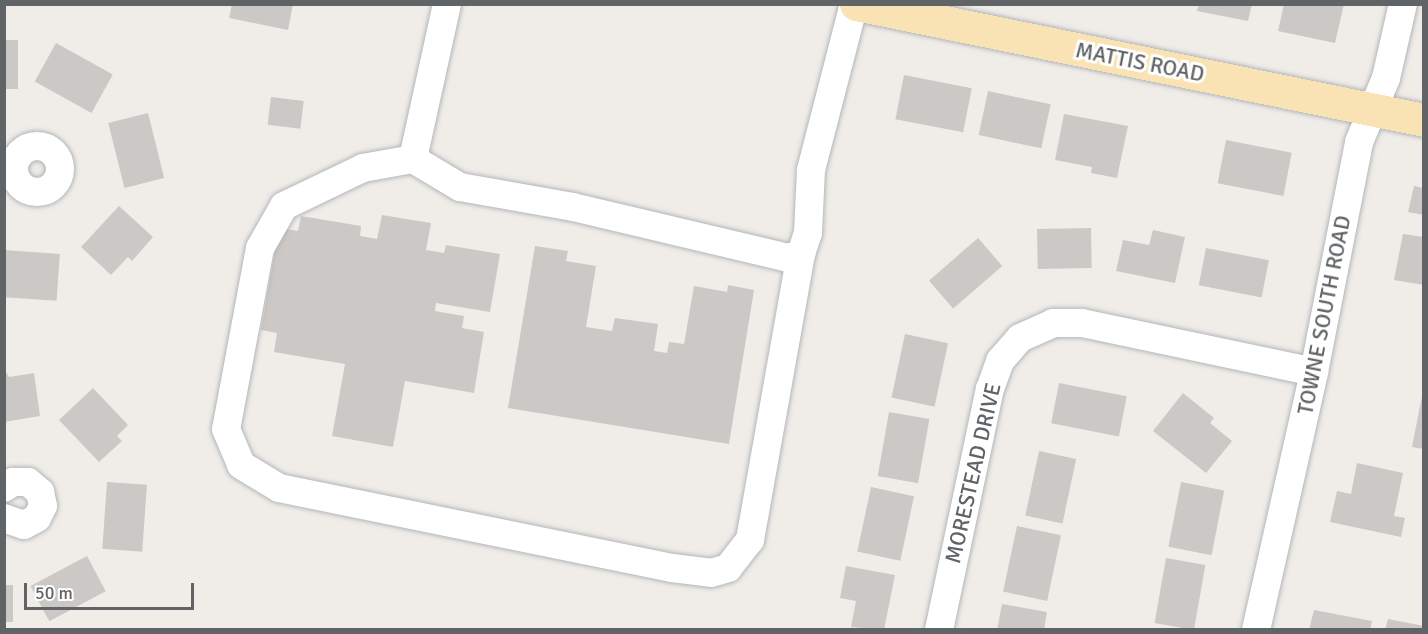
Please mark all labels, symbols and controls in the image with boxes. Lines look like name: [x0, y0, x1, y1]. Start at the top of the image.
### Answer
street label: MATTIS ROAD: [1073, 37, 1207, 87]
street label: TOWNE SOUTH ROAD: [1292, 213, 1356, 417]
street label: MORESTEAD DRIVE: [939, 380, 1007, 566]
scale bar: [27, 571, 196, 609]
text: 50 m: [35, 582, 73, 604]

